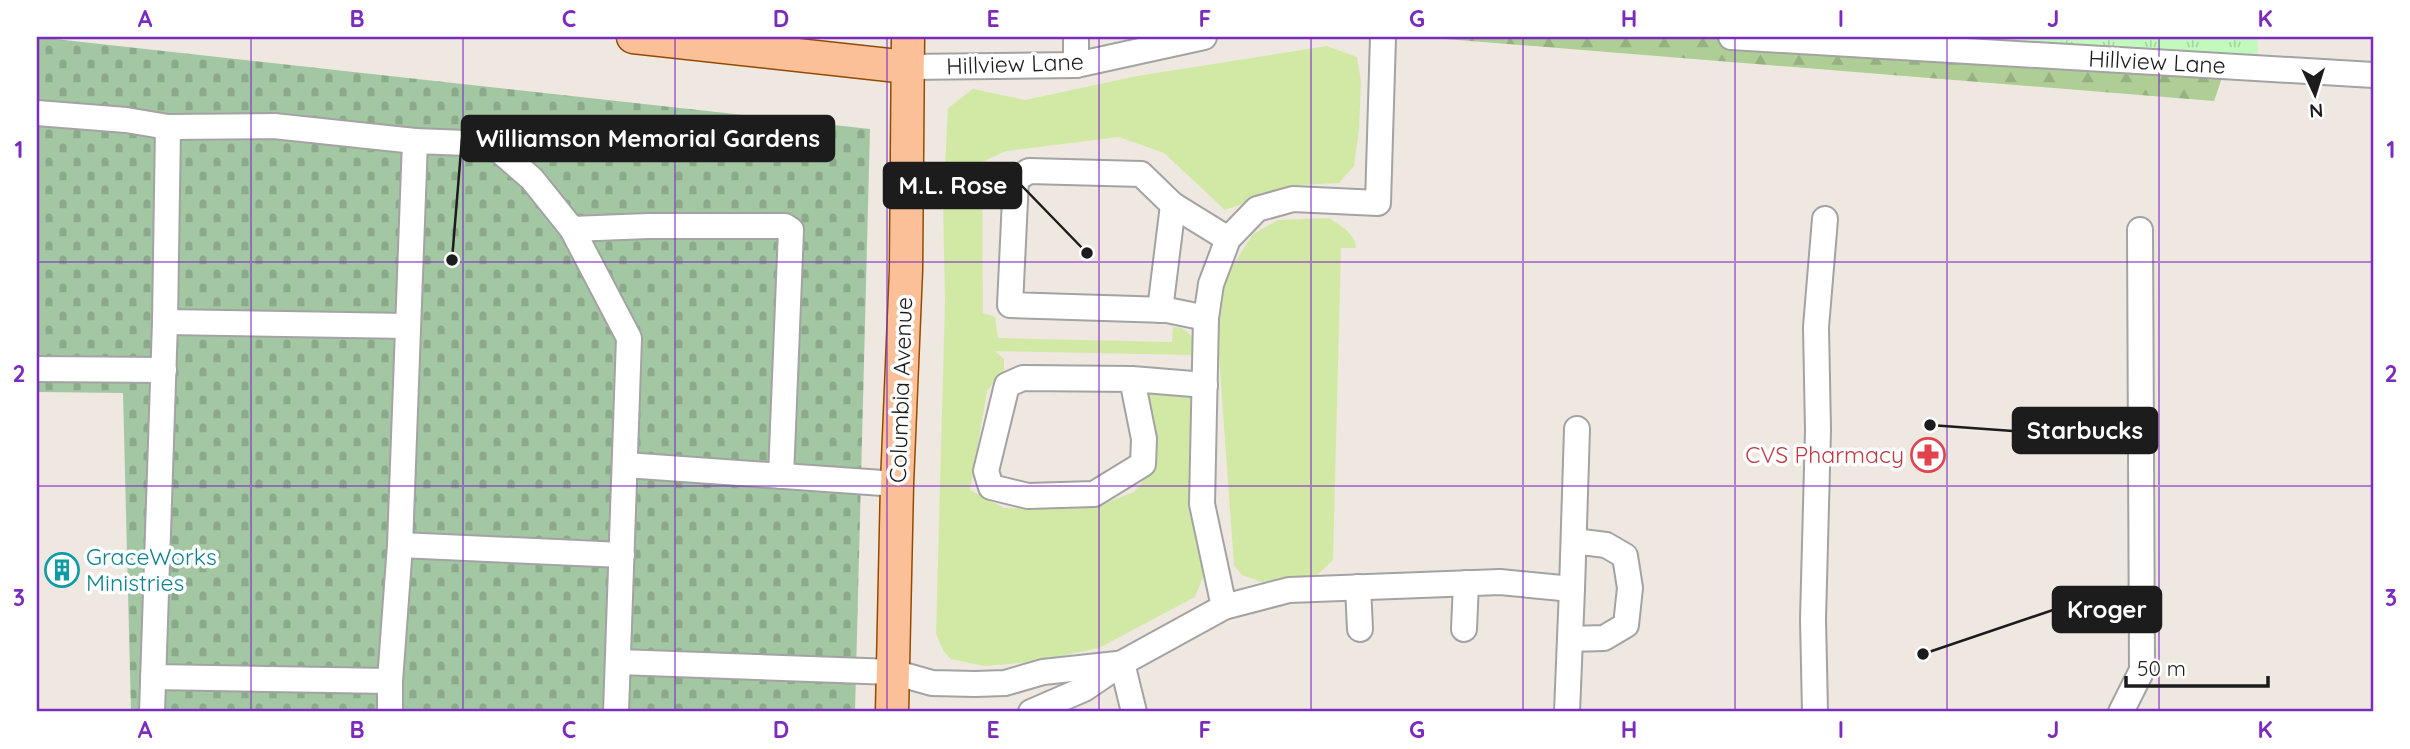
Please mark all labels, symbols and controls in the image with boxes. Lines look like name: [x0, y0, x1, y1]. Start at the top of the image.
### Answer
text: A: [138, 4, 153, 33]
text: B: [349, 4, 365, 33]
text: C: [562, 4, 576, 33]
text: D: [773, 4, 789, 33]
text: E: [986, 4, 1000, 33]
text: F: [1199, 4, 1211, 33]
text: G: [1409, 4, 1425, 33]
text: H: [1621, 4, 1637, 33]
text: I: [1838, 4, 1844, 33]
text: J: [2047, 4, 2059, 33]
text: K: [2257, 4, 2273, 33]
street label: Hillview Lane: [2088, 43, 2226, 80]
street label: Hillview Lane: [946, 47, 1084, 80]
north arrow: [2280, 60, 2350, 130]
text: N: [2308, 99, 2324, 123]
callout: Williamson Memorial Gardens: [462, 116, 834, 161]
text: Williamson Memorial Gardens: [476, 123, 820, 153]
text: 1: [15, 135, 23, 164]
text: 1: [2387, 135, 2395, 164]
callout: M.L. Rose: [884, 163, 1021, 208]
text: M.L. Rose: [899, 170, 1007, 200]
street label: Columbia Avenue: [883, 297, 918, 483]
text: 2: [12, 359, 26, 388]
text: 2: [2384, 359, 2398, 388]
callout: Starbucks: [2013, 408, 2157, 453]
text: Starbucks: [2027, 415, 2143, 445]
pharmacy icon: CVS Pharmacy: [1909, 436, 1947, 474]
place label: CVS Pharmacy: [1745, 440, 1904, 469]
place label: GraceWorks Ministries: [86, 542, 217, 597]
building icon: GraceWorks Ministries: [43, 551, 81, 589]
text: 3: [13, 583, 25, 612]
text: 3: [2385, 583, 2397, 612]
callout: Kroger: [2053, 587, 2161, 632]
text: Kroger: [2067, 594, 2147, 624]
scale bar: [2126, 644, 2268, 688]
text: 50 m: [2137, 655, 2186, 681]
text: A: [138, 715, 153, 744]
text: B: [349, 715, 365, 744]
text: C: [562, 715, 576, 744]
text: D: [773, 715, 789, 744]
text: E: [986, 715, 1000, 744]
text: F: [1199, 715, 1211, 744]
text: G: [1409, 715, 1425, 744]
text: H: [1621, 715, 1637, 744]
text: I: [1838, 715, 1844, 744]
text: J: [2047, 715, 2059, 744]
text: K: [2257, 715, 2273, 744]

